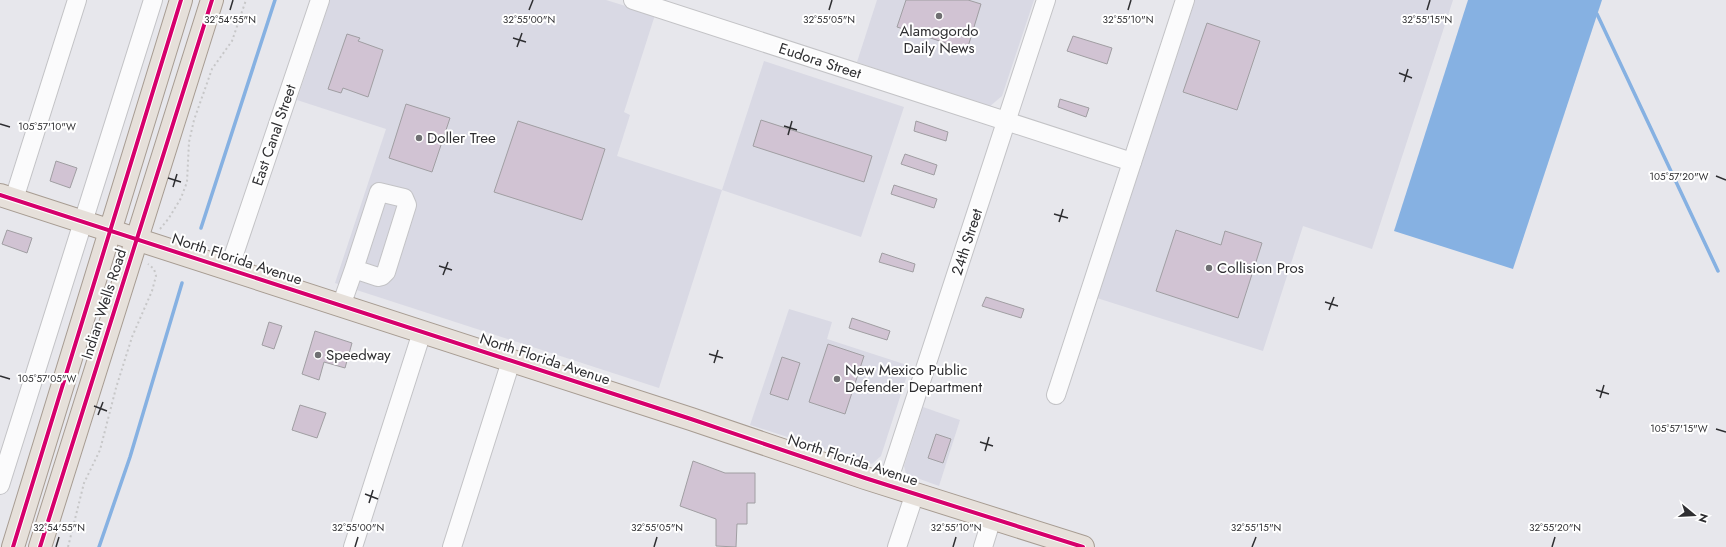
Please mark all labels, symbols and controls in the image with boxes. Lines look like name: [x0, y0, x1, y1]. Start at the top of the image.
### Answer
marker: Alamogordo Daily News: [934, 11, 944, 21]
text: 32°54'55"N: [204, 12, 256, 27]
text: 32°55'00"N: [503, 12, 555, 27]
text: 32°55'05"N: [803, 12, 855, 27]
text: 32°55'10"N: [1103, 12, 1153, 27]
text: 32°55'15"N: [1402, 12, 1452, 27]
place label: Alamogordo Daily News: [899, 20, 979, 59]
street label: Eudora Street: [776, 37, 864, 85]
street label: East Canal Street: [246, 81, 302, 189]
text: 105°57'10"W: [18, 119, 76, 134]
place label: Doller Tree: [427, 127, 496, 149]
marker: Doller Tree: [414, 133, 424, 143]
text: 105°57'20"W: [1650, 169, 1709, 184]
street label: 24th Street: [946, 205, 988, 278]
street label: North Florida Avenue: [169, 228, 305, 291]
street label: Indian Wells Road: [76, 246, 132, 362]
place label: Collision Pros: [1217, 257, 1304, 279]
marker: Collision Pros: [1204, 263, 1214, 273]
street label: North Florida Avenue: [477, 328, 613, 391]
place label: Speedway: [326, 344, 391, 366]
marker: Speedway: [313, 350, 323, 360]
place label: New Mexico Public Defender Department: [845, 359, 982, 398]
text: 105°57'05"W: [18, 371, 77, 386]
marker: New Mexico Public Defender Department: [832, 374, 842, 384]
text: 105°57'15"W: [1650, 421, 1708, 436]
street label: North Florida Avenue: [785, 429, 921, 492]
north arrow: [1674, 495, 1714, 535]
text: N: [1695, 511, 1712, 525]
text: 32°54'55"N: [33, 520, 85, 535]
text: 32°55'00"N: [332, 520, 384, 535]
text: 32°55'05"N: [631, 520, 683, 535]
text: 32°55'10"N: [931, 520, 981, 535]
text: 32°55'15"N: [1231, 520, 1281, 535]
text: 32°55'20"N: [1529, 520, 1581, 535]

